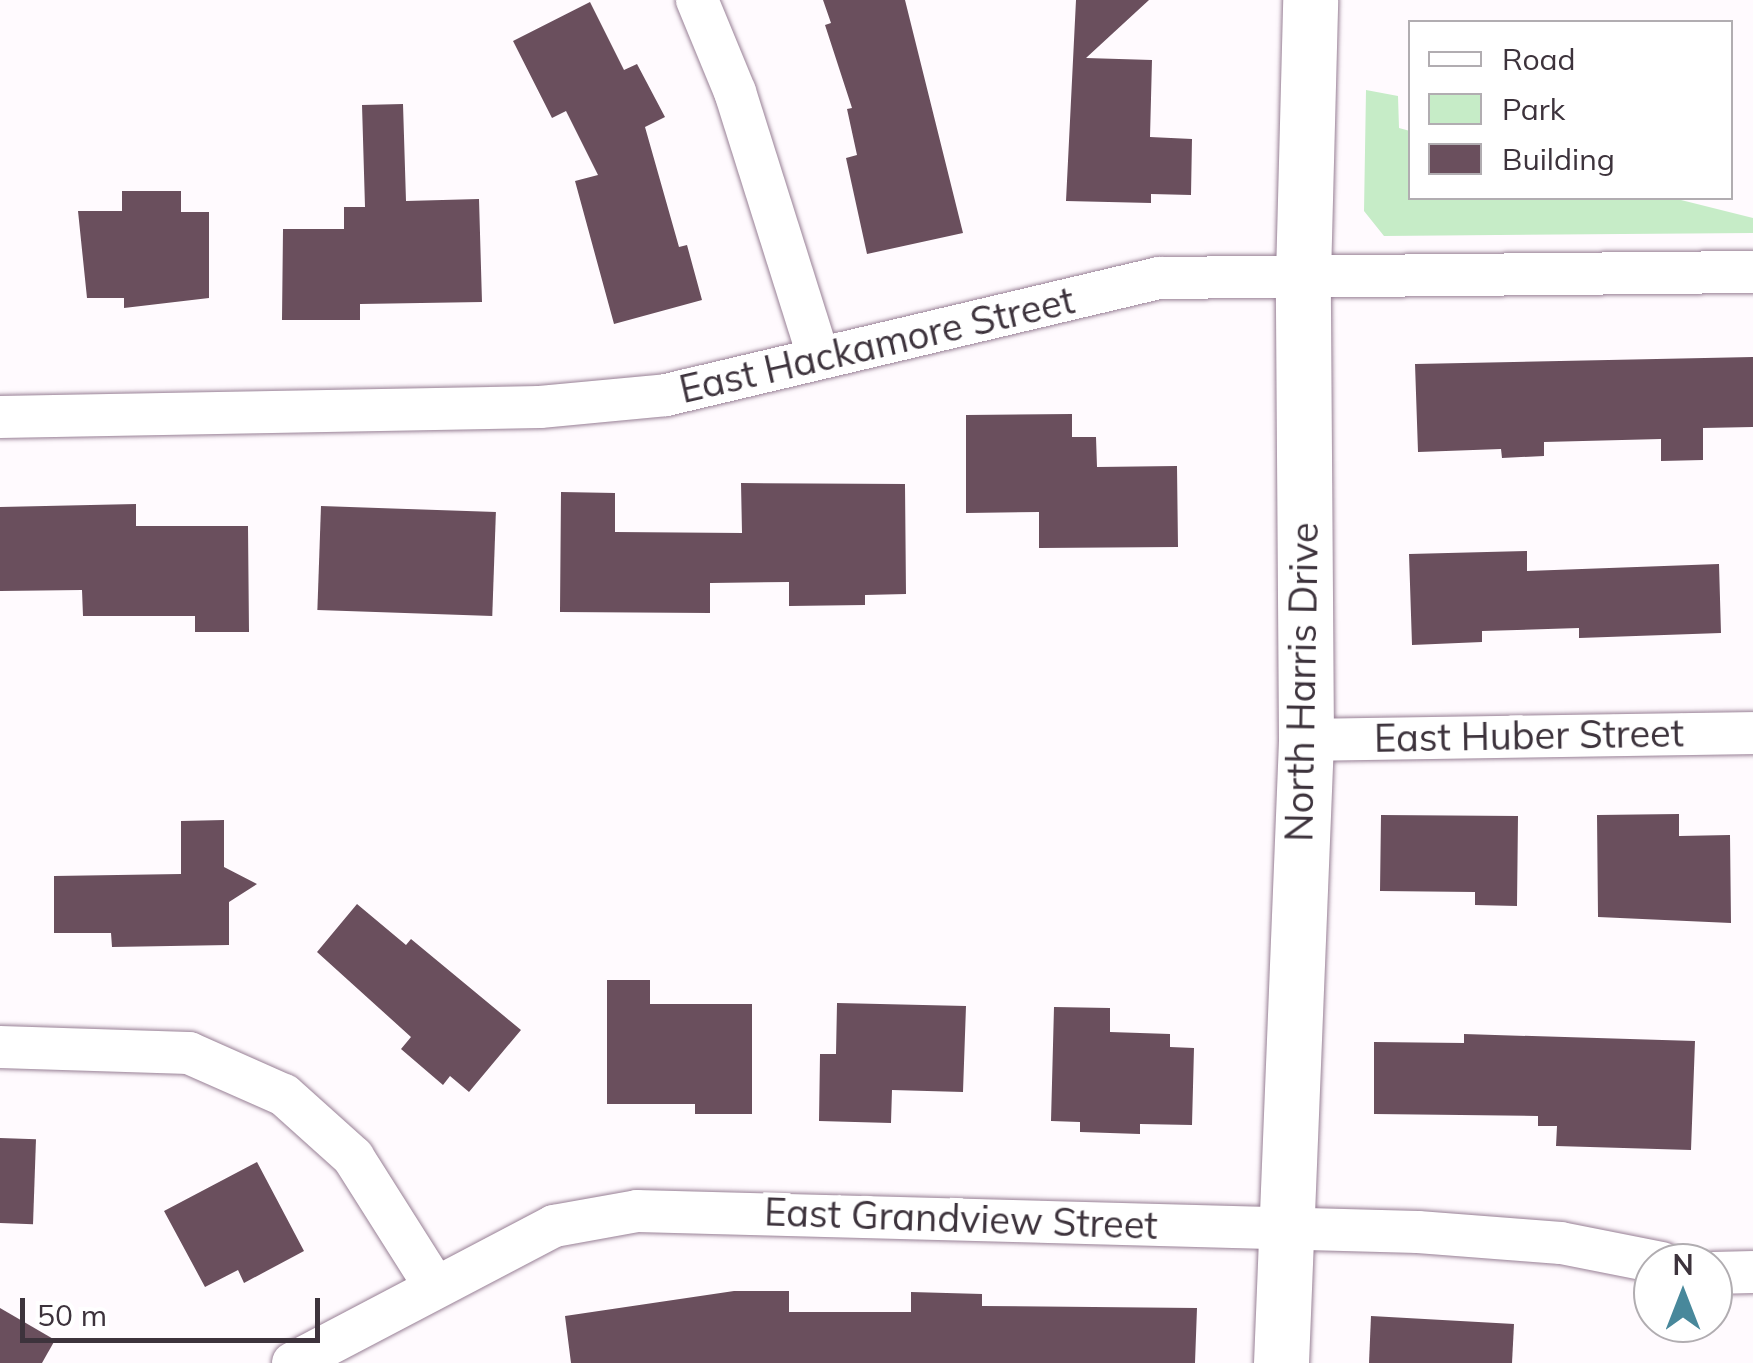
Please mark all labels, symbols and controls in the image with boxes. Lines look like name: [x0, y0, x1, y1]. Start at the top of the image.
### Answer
legend: [1408, 20, 1733, 200]
text: Road: [1502, 40, 1576, 78]
text: Park: [1502, 90, 1565, 128]
text: Building: [1502, 140, 1615, 178]
street label: East Hackamore Street: [675, 277, 1079, 413]
street label: North Harris Drive: [1276, 522, 1328, 842]
street label: East Huber Street: [1374, 710, 1684, 762]
street label: East Grandview Street: [763, 1189, 1159, 1249]
north arrow: [1633, 1243, 1733, 1343]
text: N: [1672, 1247, 1694, 1282]
scale bar: [25, 1278, 325, 1340]
text: 50 m: [37, 1296, 107, 1334]

